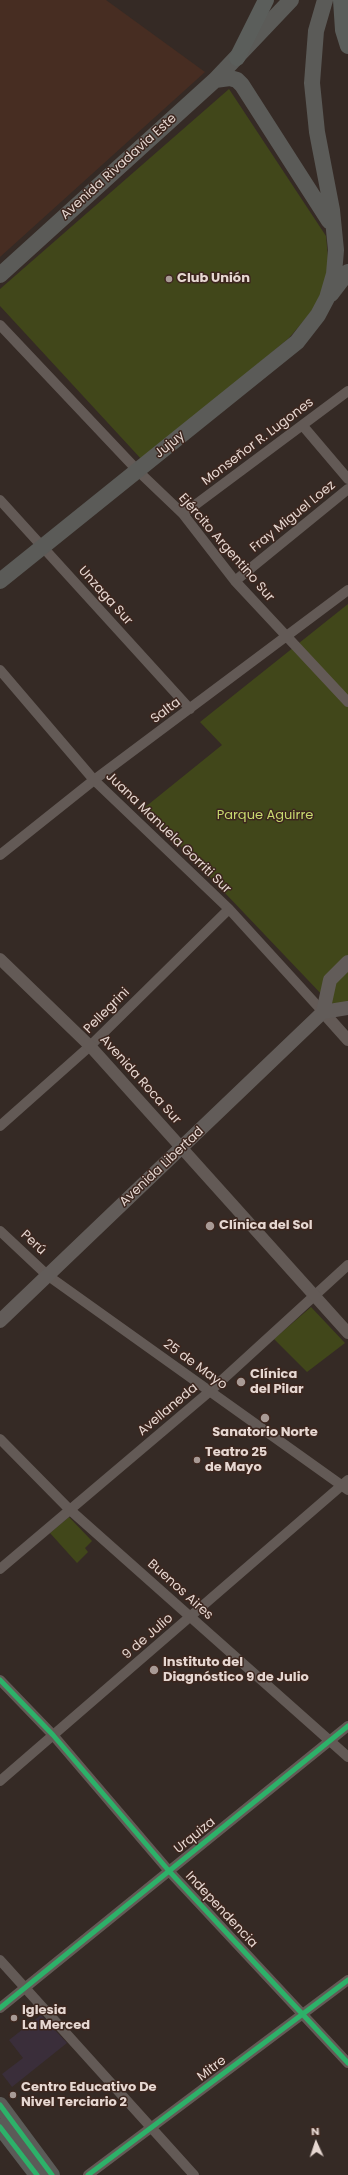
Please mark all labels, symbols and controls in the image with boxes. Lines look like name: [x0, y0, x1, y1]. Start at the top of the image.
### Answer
street label: Avenida Rivadavia Este: [58, 111, 180, 223]
place label: Club Unión: [177, 271, 250, 287]
marker: Club Unión: [164, 274, 174, 284]
street label: Monseñor R. Lugones: [199, 395, 317, 489]
street label: Jujuy: [152, 428, 188, 462]
street label: Fray Miguel Loez: [247, 478, 339, 556]
street label: Ejército Argentino Sur: [175, 491, 277, 605]
street label: Unzaga Sur: [75, 563, 135, 629]
street label: Salta: [148, 695, 184, 727]
street label: Juana Manuela Gorriti Sur: [102, 769, 234, 897]
park label: Parque Aguirre: [217, 808, 313, 824]
street label: Pellegrini: [81, 985, 133, 1037]
street label: Avenida Roca Sur: [96, 1032, 184, 1128]
street label: Avenida Libertad: [117, 1124, 207, 1210]
place label: Clínica del Sol: [219, 1218, 312, 1234]
marker: Clínica del Sol: [204, 1220, 216, 1232]
street label: Perú: [17, 1227, 49, 1259]
street label: 25 de Mayo: [160, 1337, 230, 1393]
place label: Clínica del Pilar: [250, 1367, 304, 1398]
marker: Clínica del Pilar: [235, 1376, 247, 1388]
street label: Avellaneda: [135, 1380, 201, 1440]
marker: Sanatorio Norte: [259, 1412, 271, 1424]
place label: Sanatorio Norte: [212, 1425, 318, 1441]
place label: Teatro 25 de Mayo: [205, 1445, 267, 1476]
marker: Teatro 25 de Mayo: [192, 1455, 202, 1465]
street label: Buenos Aires: [144, 1556, 216, 1624]
street label: 9 de Julio: [120, 1611, 176, 1663]
place label: Instituto del Diagnóstico 9 de Julio: [163, 1655, 309, 1686]
marker: Instituto del Diagnóstico 9 de Julio: [148, 1664, 160, 1676]
street label: Urquiza: [171, 1815, 219, 1857]
street label: Independencia: [182, 1869, 260, 1951]
place label: Iglesia La Merced: [22, 2003, 90, 2034]
marker: Iglesia La Merced: [9, 2013, 19, 2023]
street label: Mitre: [195, 2053, 229, 2085]
place label: Centro Educativo De Nivel Terciario 2: [21, 2080, 157, 2111]
marker: Centro Educativo De Nivel Terciario 2: [8, 2090, 18, 2100]
north arrow: [296, 2123, 336, 2163]
text: N: [311, 2123, 320, 2139]

